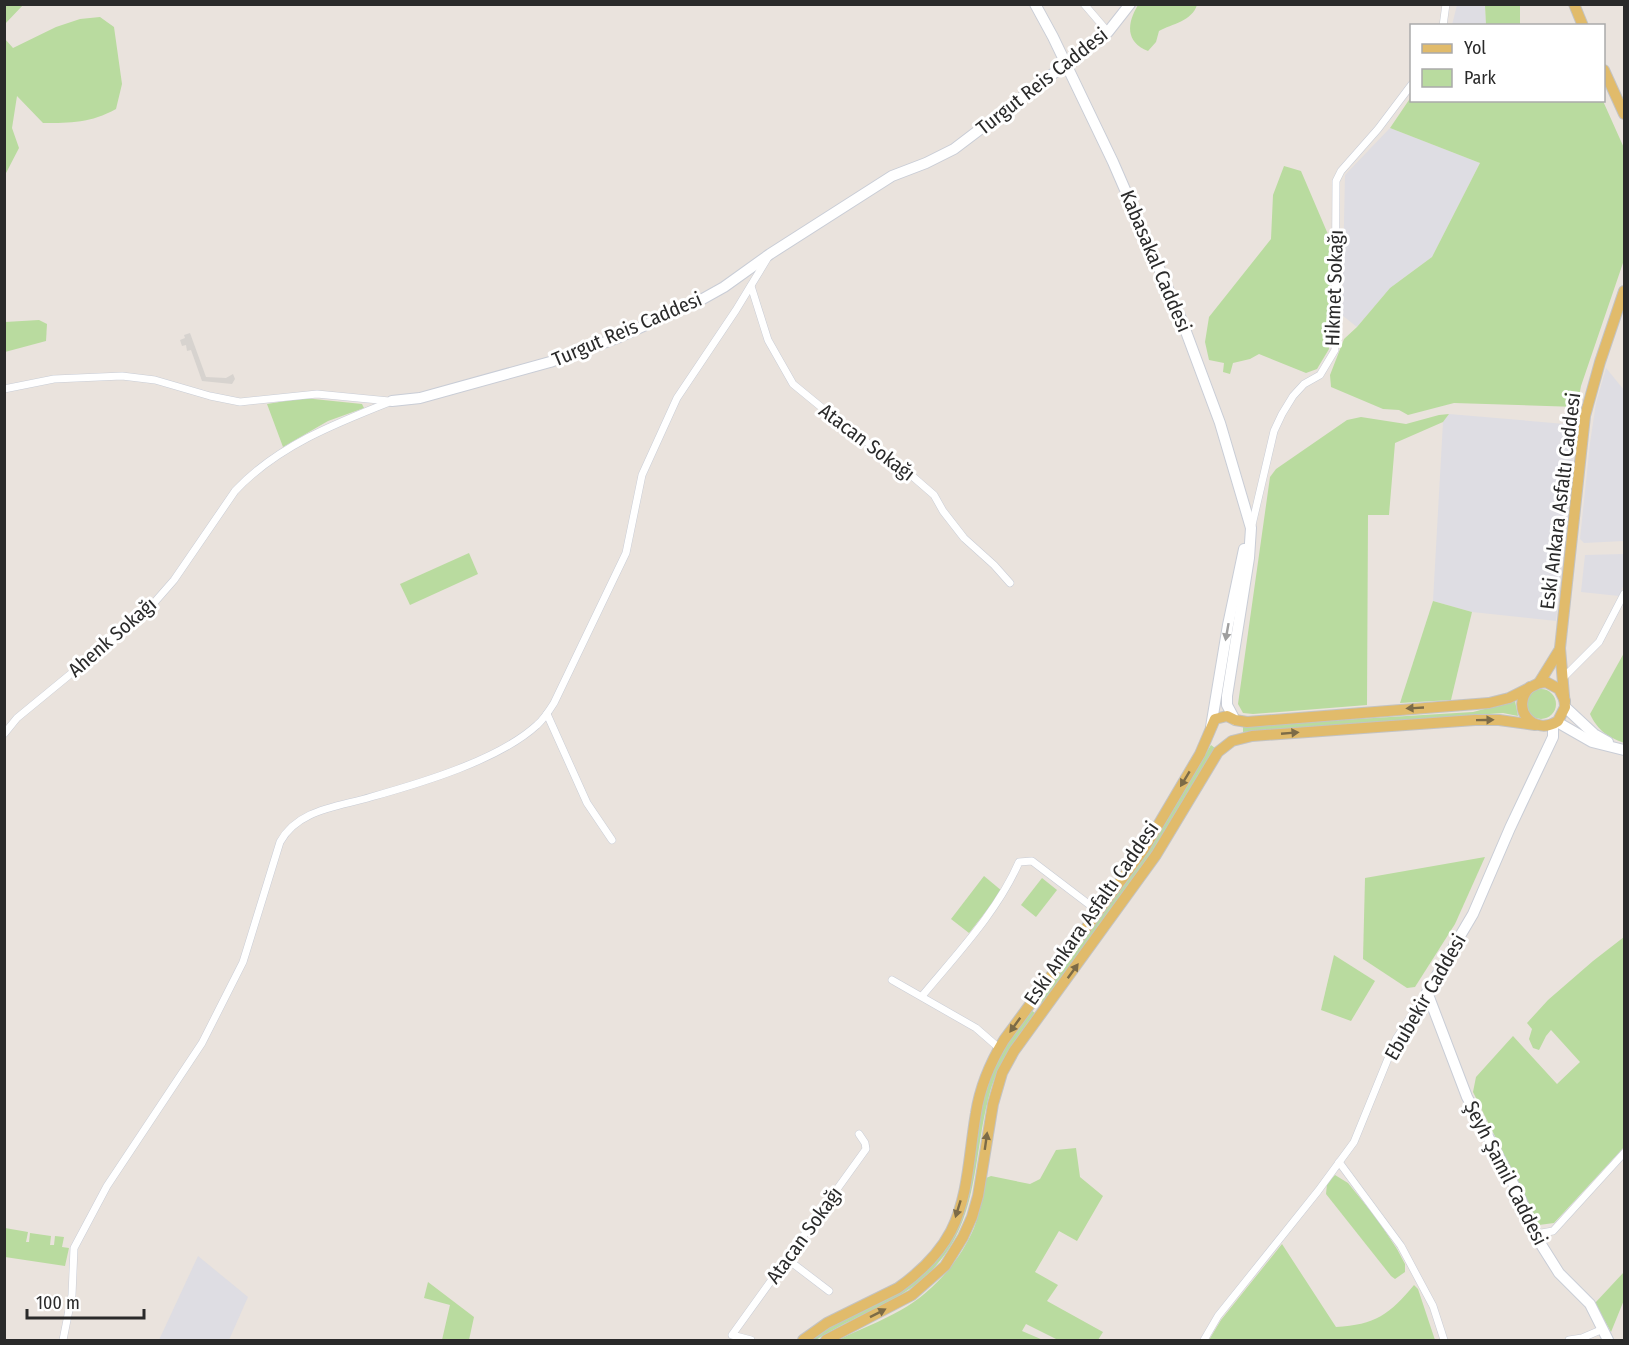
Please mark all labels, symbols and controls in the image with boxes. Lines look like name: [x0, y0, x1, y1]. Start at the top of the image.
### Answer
street label: Turgut Reis Caddesi: [972, 22, 1112, 140]
legend: [1410, 24, 1605, 102]
text: Yol: [1464, 37, 1486, 59]
text: Park: [1464, 67, 1497, 89]
street label: Kabasakal Caddesi: [1115, 186, 1197, 336]
street label: Hikmet Sokağı: [1320, 229, 1348, 347]
street label: Turgut Reis Caddesi: [549, 287, 705, 371]
street label: Eski Ankara Asfaltı Caddesi: [1535, 391, 1585, 611]
street label: Atacan Sokağı: [814, 398, 920, 486]
street label: Ahenk Sokağı: [63, 592, 161, 682]
one-way arrow: [1222, 622, 1231, 641]
one-way arrow: [1405, 703, 1424, 713]
one-way arrow: [1475, 715, 1494, 725]
one-way arrow: [1281, 728, 1300, 738]
one-way arrow: [1180, 771, 1191, 787]
street label: Eski Ankara Asfaltı Caddesi: [1019, 817, 1163, 1009]
street label: Ebubekir Caddesi: [1379, 930, 1471, 1064]
one-way arrow: [1067, 963, 1079, 979]
one-way arrow: [1009, 1017, 1021, 1033]
street label: Şeyh Şamil Caddesi: [1458, 1097, 1553, 1250]
one-way arrow: [982, 1132, 991, 1151]
street label: Atacan Sokağı: [761, 1182, 847, 1288]
one-way arrow: [953, 1200, 962, 1218]
scale bar: [27, 1282, 144, 1320]
text: 100 m: [36, 1292, 80, 1314]
one-way arrow: [869, 1309, 887, 1319]

